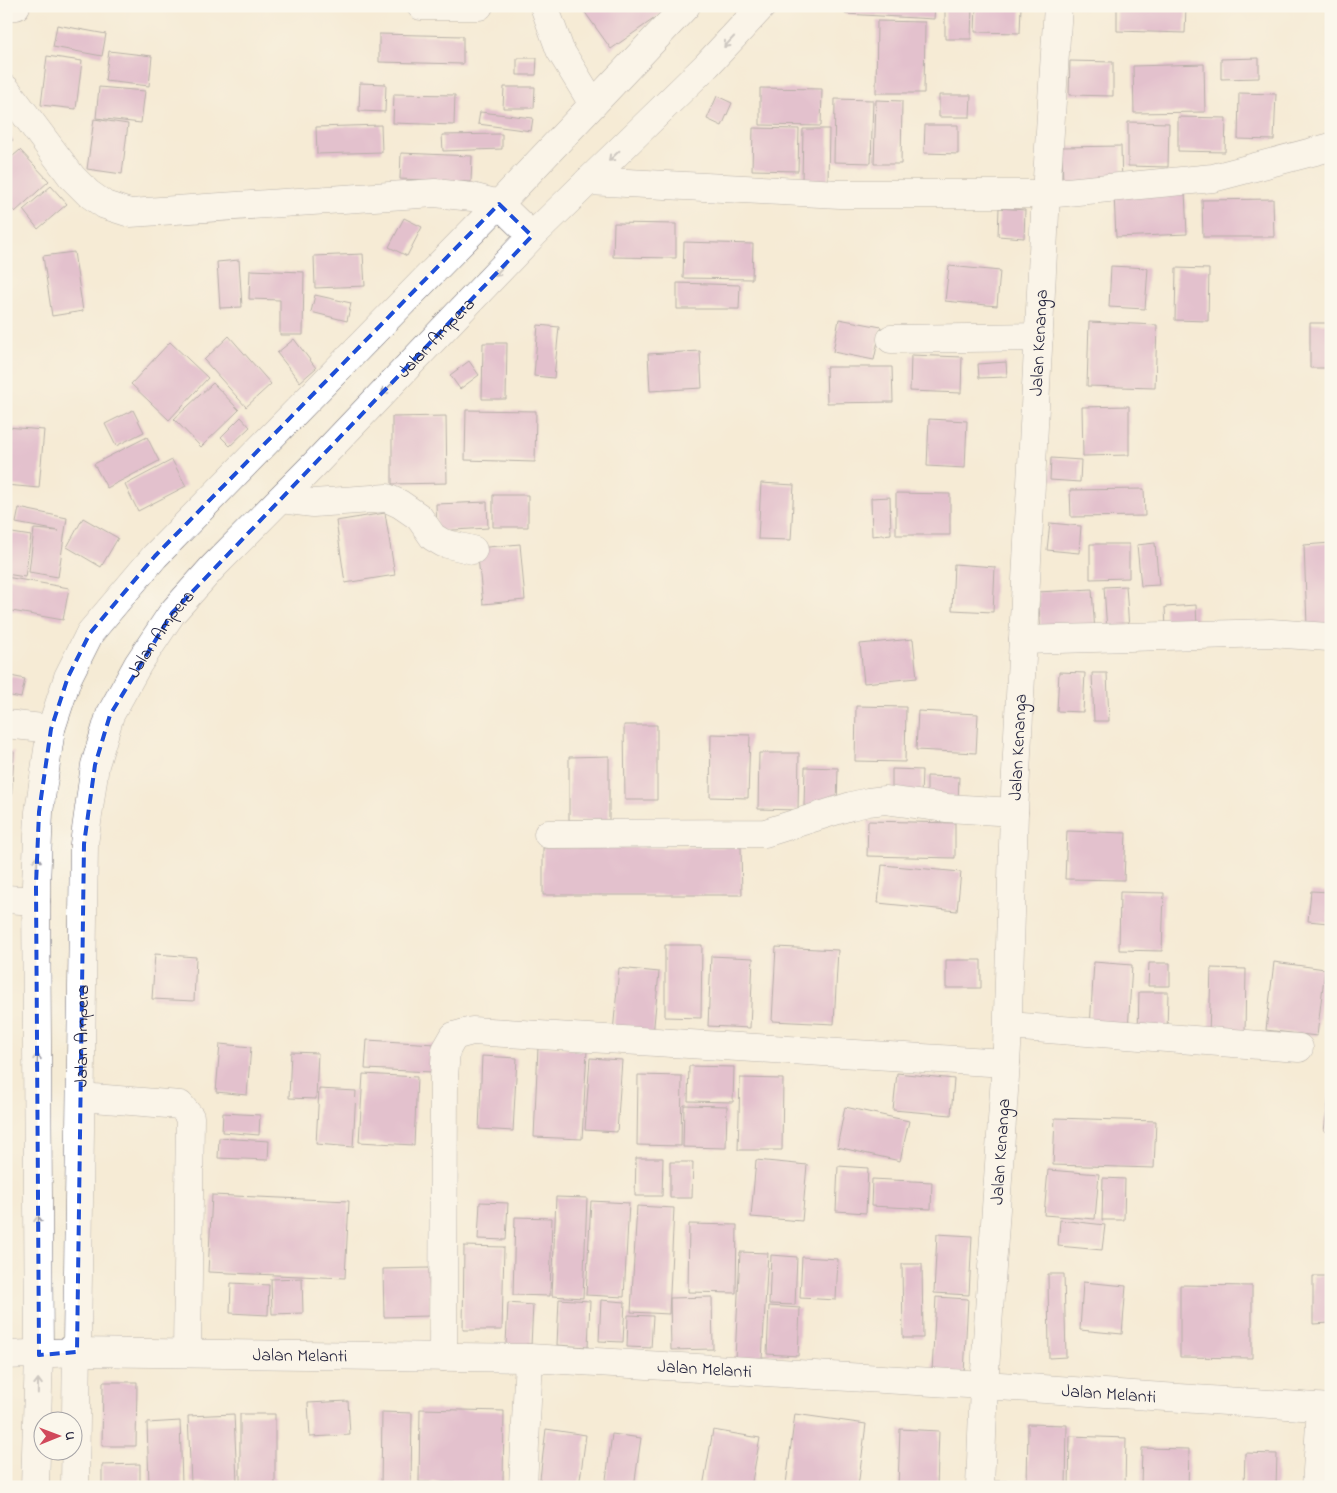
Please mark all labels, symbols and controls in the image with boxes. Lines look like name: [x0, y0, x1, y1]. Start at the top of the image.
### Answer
one-way arrow: [723, 36, 735, 48]
one-way arrow: [607, 150, 620, 162]
one-way arrow: [493, 265, 505, 277]
street label: Jalan Kenanga: [1025, 289, 1057, 397]
street label: Jalan Ampera: [392, 292, 482, 385]
one-way arrow: [381, 383, 393, 395]
street label: Jalan Ampera: [122, 585, 202, 683]
street label: Jalan Kenanga: [1004, 693, 1036, 801]
one-way arrow: [32, 855, 41, 871]
street label: Jalan Ampera: [70, 984, 97, 1088]
one-way arrow: [32, 1053, 42, 1069]
street label: Jalan Kenanga: [985, 1098, 1019, 1206]
one-way arrow: [33, 1215, 43, 1232]
street label: Jalan Melanti: [252, 1343, 347, 1371]
street label: Jalan Melanti: [656, 1355, 752, 1386]
one-way arrow: [33, 1378, 43, 1394]
street label: Jalan Melanti: [1061, 1379, 1157, 1411]
north arrow: [32, 1410, 82, 1460]
text: U: [59, 1431, 80, 1441]

